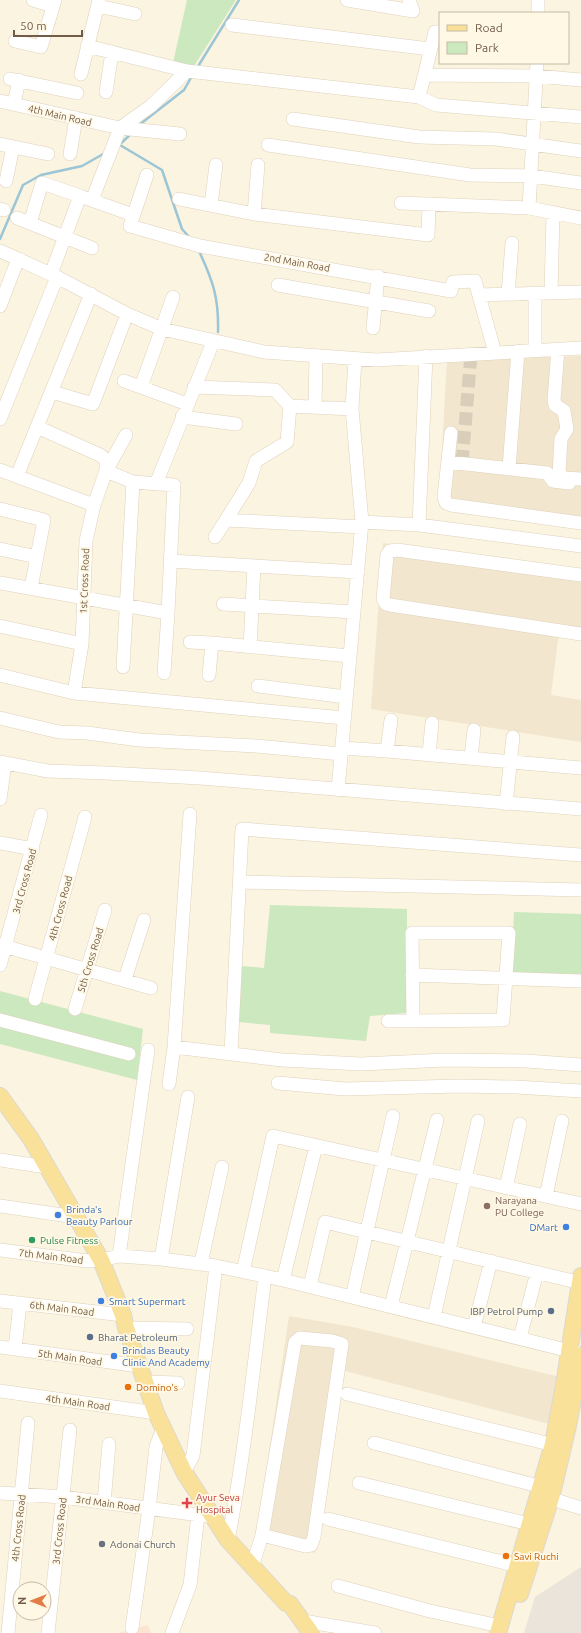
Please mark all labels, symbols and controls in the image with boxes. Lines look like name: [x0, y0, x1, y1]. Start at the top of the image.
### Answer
scale bar: [14, 12, 82, 38]
legend: [439, 12, 569, 64]
text: 50 m: [20, 19, 47, 32]
text: Road: [475, 21, 503, 34]
text: Park: [475, 41, 499, 54]
street label: 4th Main Road: [27, 103, 93, 128]
street label: 2nd Main Road: [263, 251, 331, 274]
street label: 1st Cross Road: [78, 548, 91, 614]
street label: 3rd Cross Road: [10, 847, 39, 915]
street label: 4th Cross Road: [46, 874, 75, 942]
street label: 5th Cross Road: [75, 926, 106, 994]
place label: Narayana PU College: [495, 1195, 544, 1218]
marker: Narayana PU College: [482, 1201, 492, 1211]
place label: Brinda's Beauty Parlour: [66, 1204, 133, 1227]
marker: Brinda's Beauty Parlour: [53, 1210, 63, 1220]
place label: DMart: [529, 1222, 558, 1233]
marker: DMart: [561, 1222, 571, 1232]
marker: Pulse Fitness: [27, 1235, 37, 1245]
place label: Pulse Fitness: [40, 1235, 98, 1246]
street label: 7th Main Road: [18, 1247, 84, 1266]
marker: Smart Supermart: [96, 1296, 106, 1306]
place label: Smart Supermart: [109, 1296, 186, 1307]
street label: 6th Main Road: [29, 1299, 95, 1318]
place label: IBP Petrol Pump: [470, 1306, 543, 1317]
marker: IBP Petrol Pump: [546, 1306, 556, 1316]
marker: Bharat Petroleum: [85, 1332, 95, 1342]
place label: Bharat Petroleum: [98, 1332, 178, 1343]
place label: Brindas Beauty Clinic And Academy: [122, 1345, 210, 1368]
street label: 5th Main Road: [37, 1348, 103, 1367]
marker: Brindas Beauty Clinic And Academy: [109, 1351, 119, 1361]
marker: Domino's: [123, 1382, 133, 1392]
place label: Domino's: [136, 1382, 178, 1393]
street label: 4th Main Road: [45, 1393, 111, 1412]
place label: Ayur Seva Hospital: [196, 1492, 240, 1515]
street label: 4th Cross Road: [10, 1494, 28, 1562]
street label: 3rd Main Road: [75, 1494, 141, 1513]
street label: 3rd Cross Road: [51, 1497, 69, 1565]
marker: Ayur Seva Hospital: [181, 1497, 193, 1509]
marker: Adonai Church: [97, 1539, 107, 1549]
place label: Adonai Church: [110, 1539, 175, 1550]
marker: Savi Ruchi: [501, 1551, 511, 1561]
place label: Savi Ruchi: [514, 1551, 559, 1562]
north arrow: [12, 1581, 52, 1621]
text: N: [16, 1597, 28, 1605]

